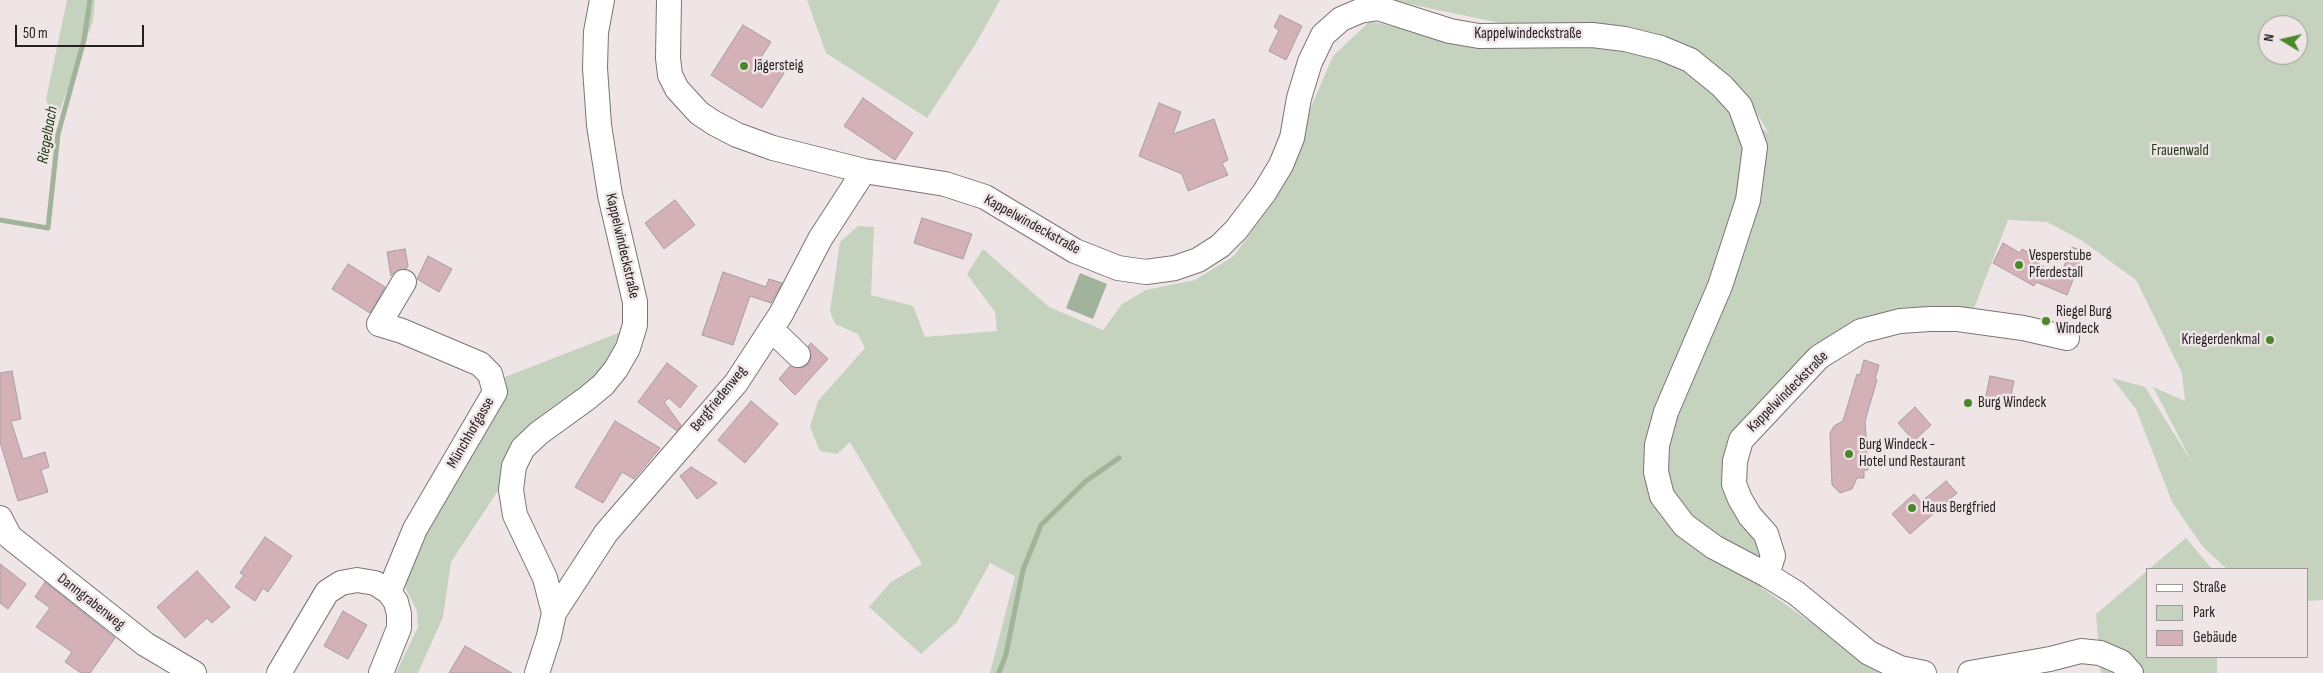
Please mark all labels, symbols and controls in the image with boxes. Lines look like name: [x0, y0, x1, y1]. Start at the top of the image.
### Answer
scale bar: [18, 15, 146, 47]
north arrow: [2258, 15, 2308, 65]
text: 50 m: [23, 24, 48, 43]
street label: Kappelwindeckstraße: [1474, 25, 1582, 43]
text: N: [2260, 33, 2278, 43]
place label: Jägersteig: [754, 57, 804, 75]
marker: Jägersteig: [738, 60, 750, 72]
water label: Riegelbach: [34, 105, 62, 165]
park label: Frauenwald: [2151, 142, 2209, 160]
street label: Kappelwindeckstraße: [981, 191, 1083, 259]
street label: Kappelwindeckstraße: [601, 192, 643, 300]
place label: Vesperstube Pferdestall: [2029, 247, 2092, 282]
marker: Vesperstube Pferdestall: [2013, 259, 2025, 271]
place label: Riegel Burg Windeck: [2056, 303, 2112, 338]
marker: Riegel Burg Windeck: [2040, 315, 2052, 327]
place label: Kriegerdenkmal: [2182, 331, 2260, 349]
marker: Kriegerdenkmal: [2264, 334, 2276, 346]
street label: Kappelwindeckstraße: [1744, 348, 1832, 436]
street label: Bergfriedenweg: [687, 363, 751, 435]
street label: Münchhofgasse: [443, 394, 499, 472]
place label: Burg Windeck: [1978, 394, 2046, 412]
marker: Burg Windeck: [1962, 397, 1974, 409]
place label: Burg Windeck - Hotel und Restaurant: [1859, 436, 1965, 471]
marker: Burg Windeck - Hotel und Restaurant: [1843, 448, 1855, 460]
place label: Haus Bergfried: [1922, 499, 1996, 517]
marker: Haus Bergfried: [1906, 502, 1918, 514]
legend: [2146, 568, 2308, 658]
street label: Danngrabenweg: [54, 570, 128, 634]
text: Straße: [2193, 578, 2226, 597]
text: Park: [2193, 603, 2215, 622]
text: Gebäude: [2193, 628, 2237, 647]

